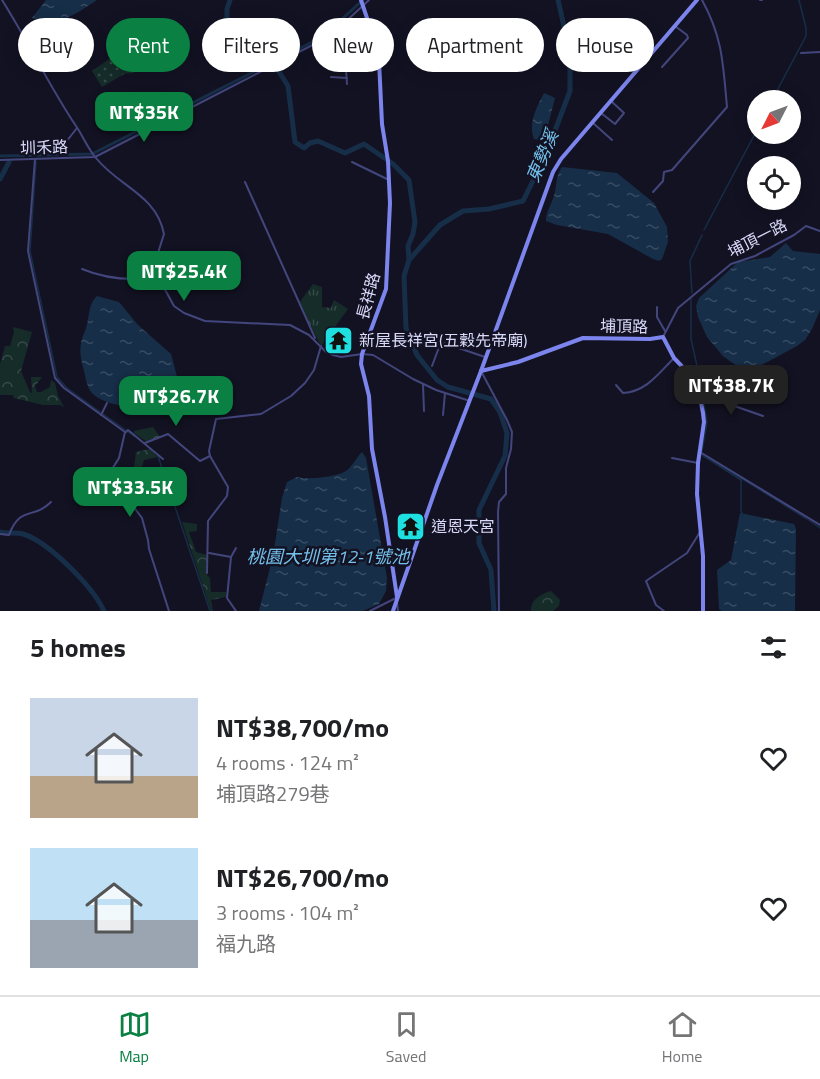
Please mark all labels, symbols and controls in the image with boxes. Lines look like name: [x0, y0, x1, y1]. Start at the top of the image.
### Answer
chip: Buy: [18, 18, 94, 72]
chip: Rent: [106, 18, 190, 72]
chip: Filters: [202, 18, 300, 72]
chip: New: [312, 18, 394, 72]
chip: Apartment: [406, 18, 544, 72]
chip: House: [556, 18, 654, 72]
north arrow: [747, 90, 801, 144]
map controls: [747, 90, 801, 210]
pin: NT$35K: [95, 92, 193, 143]
text: NT$35K: [109, 96, 179, 127]
water label: 東勢溪: [519, 123, 566, 186]
street label: 圳禾路: [20, 134, 68, 160]
button: locate: [747, 156, 801, 210]
street label: 埔頂一路: [723, 213, 791, 263]
pin: NT$25.4K: [122, 251, 246, 302]
text: NT$25.4K: [141, 255, 227, 286]
street label: 長祥路: [350, 270, 386, 322]
street label: 埔頂路: [600, 314, 648, 338]
temple icon: 新屋長祥宮(五穀先帝廟): [322, 324, 354, 356]
place label: 新屋長祥宮(五穀先帝廟): [359, 328, 527, 352]
pin: NT$38.7K: [669, 365, 793, 416]
text: NT$38.7K: [688, 369, 774, 400]
pin: NT$26.7K: [114, 376, 238, 427]
text: NT$26.7K: [133, 380, 219, 411]
pin: NT$33.5K: [68, 467, 192, 518]
text: NT$33.5K: [87, 471, 173, 502]
temple icon: 道恩天宮: [394, 510, 426, 542]
place label: 道恩天宮: [431, 514, 495, 538]
water label: 桃園大圳第12-1號池: [247, 543, 411, 570]
text: 5 homes: [30, 628, 126, 667]
icon: filters: [757, 631, 790, 664]
text: NT$38,700/mo: [216, 708, 389, 747]
icon: home: [78, 722, 150, 794]
icon: heart: [757, 742, 790, 775]
text: 4 rooms · 124 m²: [216, 747, 359, 778]
text: 埔頂路279巷: [216, 778, 330, 809]
text: NT$26,700/mo: [216, 858, 389, 897]
icon: home: [78, 872, 150, 944]
icon: heart: [757, 892, 790, 925]
text: 3 rooms · 104 m²: [216, 897, 359, 928]
text: 福九路: [216, 928, 276, 959]
tab: Map: [118, 1008, 151, 1068]
tab: Saved: [386, 1008, 427, 1068]
tab: Home: [662, 1008, 702, 1068]

